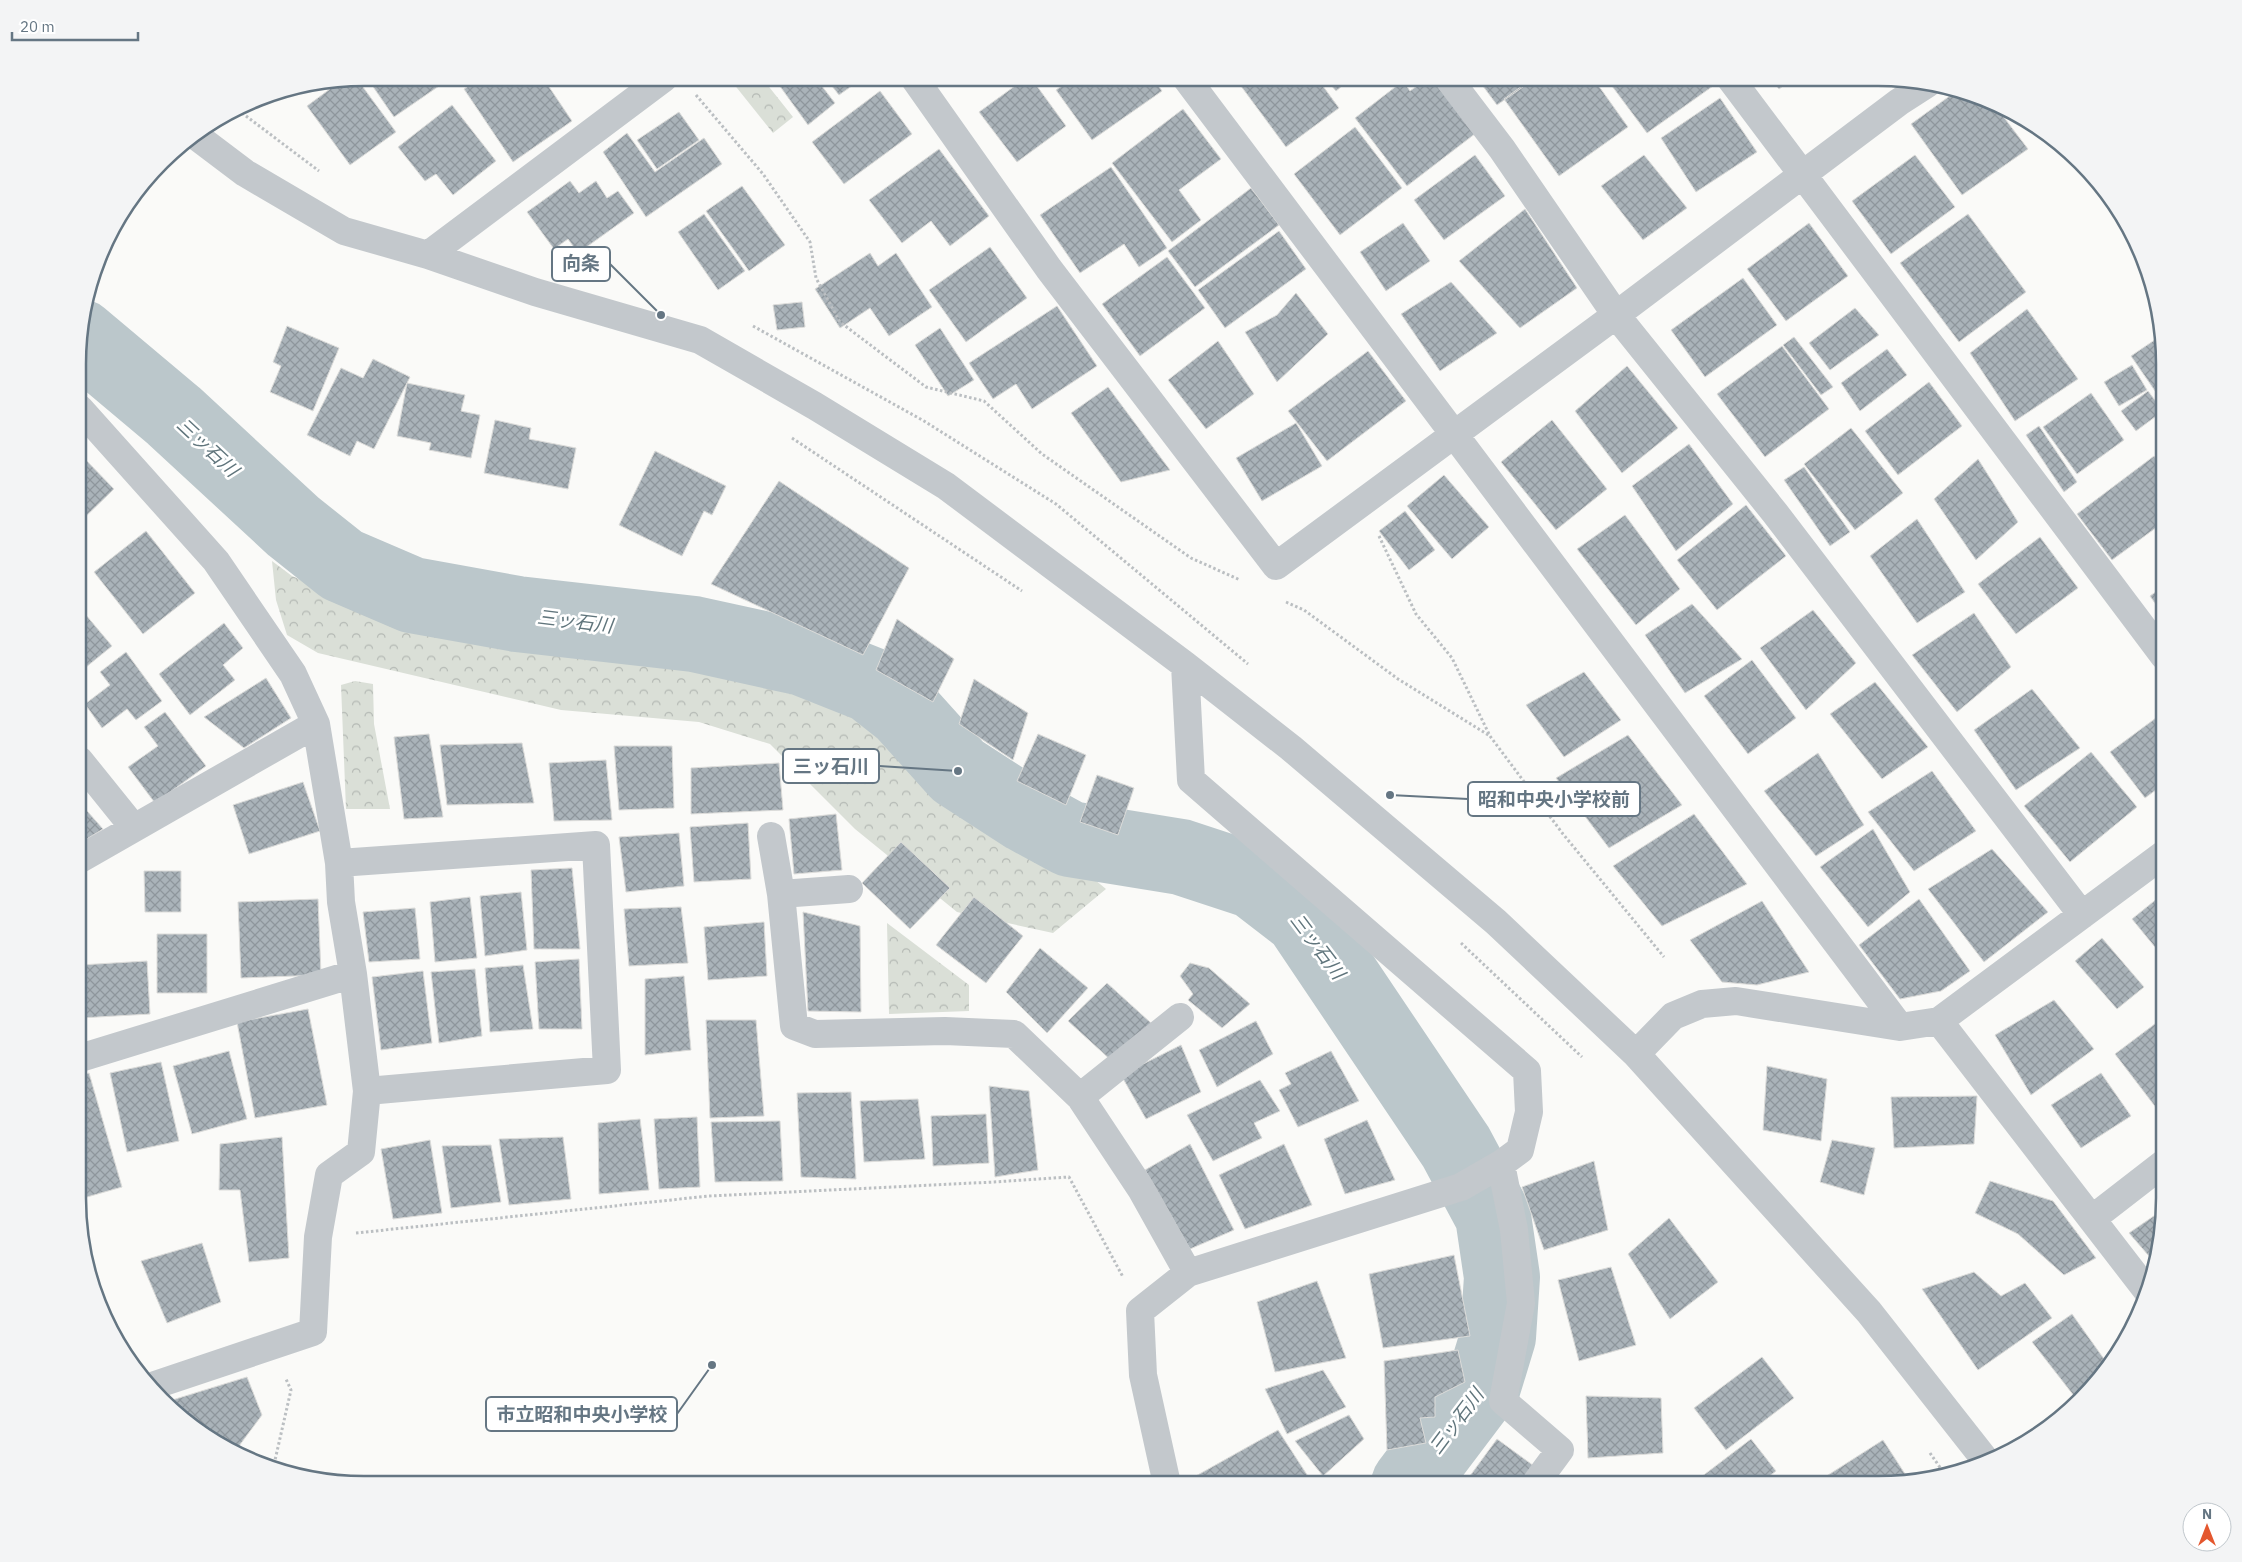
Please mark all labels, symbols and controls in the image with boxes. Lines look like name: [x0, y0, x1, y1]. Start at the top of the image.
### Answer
scale bar: [12, 10, 139, 42]
text: 20 m: [20, 17, 55, 36]
callout: 向条: [552, 247, 610, 281]
text: 向条: [562, 251, 600, 275]
water label: 三ッ石川: [172, 412, 245, 483]
water label: 三ッ石川: [536, 604, 616, 638]
callout: 三ッ石川: [783, 749, 879, 783]
text: 三ッ石川: [793, 754, 869, 778]
callout: 昭和中央小学校前: [1468, 782, 1640, 816]
text: 昭和中央小学校前: [1478, 787, 1630, 811]
water label: 三ッ石川: [1286, 908, 1352, 985]
water label: 三ッ石川: [1424, 1382, 1490, 1459]
callout: 市立昭和中央小学校: [486, 1397, 677, 1431]
text: 市立昭和中央小学校: [496, 1402, 668, 1426]
north arrow: [2182, 1502, 2232, 1552]
text: N: [2202, 1505, 2212, 1523]

